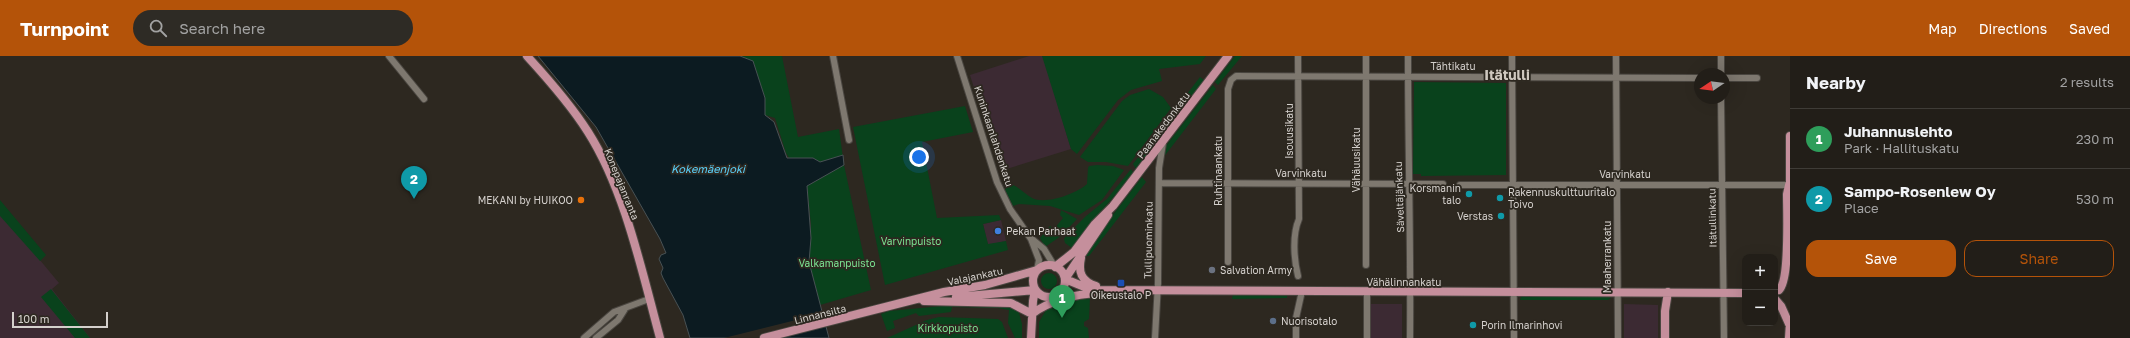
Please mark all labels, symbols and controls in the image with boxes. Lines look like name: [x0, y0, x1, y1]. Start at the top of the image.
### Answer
search box: [133, 10, 413, 46]
text: Turnpoint: [20, 17, 109, 40]
icon: search: [147, 17, 169, 39]
text: Search here: [179, 19, 265, 37]
text: Map: [1928, 20, 1957, 37]
text: Directions: [1979, 20, 2047, 37]
text: Saved: [2069, 20, 2110, 37]
street label: Tähtikatu: [1430, 60, 1476, 72]
district label: Itätulli: [1484, 66, 1530, 83]
north arrow: [1694, 68, 1730, 104]
text: Nearby: [1806, 72, 1866, 93]
text: 2 results: [2060, 74, 2114, 90]
street label: Kuninkaanlahdenkatu: [972, 84, 1016, 188]
street label: Paanakedonkatu: [1134, 89, 1192, 161]
street label: Isouusikatu: [1283, 103, 1295, 159]
text: Juhannuslehto: [1844, 122, 1953, 140]
street label: Vähäuusikatu: [1350, 128, 1362, 192]
text: 1: [1816, 131, 1822, 147]
text: 230 m: [2076, 131, 2114, 147]
street label: Ruhtinaankatu: [1212, 136, 1224, 206]
text: Park · Hallituskatu: [1844, 140, 1959, 156]
street label: Konepajanranta: [602, 146, 642, 222]
your location: [909, 147, 929, 167]
street label: Säveltäjänkatu: [1392, 161, 1406, 233]
water label: Kokemäenjoki: [671, 162, 747, 176]
pin: 2: [401, 166, 427, 199]
street label: Varvinkatu: [1275, 167, 1327, 179]
street label: Varvinkatu: [1599, 168, 1651, 180]
place label: Korsmanin talo: [1410, 182, 1461, 206]
text: Sampo-Rosenlew Oy: [1844, 182, 1996, 200]
place label: Rakennuskulttuuritalo Toivo: [1508, 186, 1615, 210]
street label: Itätullinkatu: [1705, 188, 1719, 248]
marker: Korsmanin talo: [1464, 189, 1474, 199]
text: 2: [1815, 191, 1823, 207]
text: 530 m: [2076, 191, 2114, 207]
marker: Rakennuskulttuuritalo Toivo: [1495, 193, 1505, 203]
place label: MEKANI by HUIKOO: [478, 194, 573, 206]
marker: MEKANI by HUIKOO: [576, 195, 586, 205]
text: Place: [1844, 200, 1879, 216]
street label: Tullipuominkatu: [1141, 201, 1155, 279]
place label: Verstas: [1457, 210, 1493, 222]
marker: Verstas: [1496, 211, 1506, 221]
street label: Maaherrankatu: [1601, 221, 1613, 293]
place label: Pekan Parhaat: [1006, 225, 1075, 237]
marker: Pekan Parhaat: [993, 226, 1003, 236]
park label: Varvinpuisto: [881, 235, 941, 247]
button: Save: [1806, 240, 1956, 277]
button: Share: [1964, 240, 2114, 277]
map controls: [1742, 254, 1778, 326]
button: +: [1742, 254, 1778, 290]
park label: Valkamanpuisto: [799, 257, 875, 269]
street label: Valajankatu: [946, 264, 1004, 288]
place label: Salvation Army: [1220, 264, 1292, 276]
marker: Salvation Army: [1207, 265, 1217, 275]
street label: Vähälinnankatu: [1367, 276, 1441, 288]
marker: Oikeustalo P: [1116, 278, 1126, 288]
pin: 1: [1049, 285, 1075, 318]
place label: Oikeustalo P: [1091, 289, 1152, 301]
button: −: [1742, 290, 1778, 326]
street label: Linnansilta: [793, 302, 847, 326]
scale bar: [12, 310, 108, 329]
text: 100 m: [18, 312, 49, 325]
place label: Nuorisotalo: [1281, 315, 1337, 327]
marker: Nuorisotalo: [1268, 316, 1278, 326]
place label: Porin Ilmarinhovi: [1481, 319, 1562, 331]
marker: Porin Ilmarinhovi: [1468, 320, 1478, 330]
park label: Kirkkopuisto: [918, 322, 978, 334]

